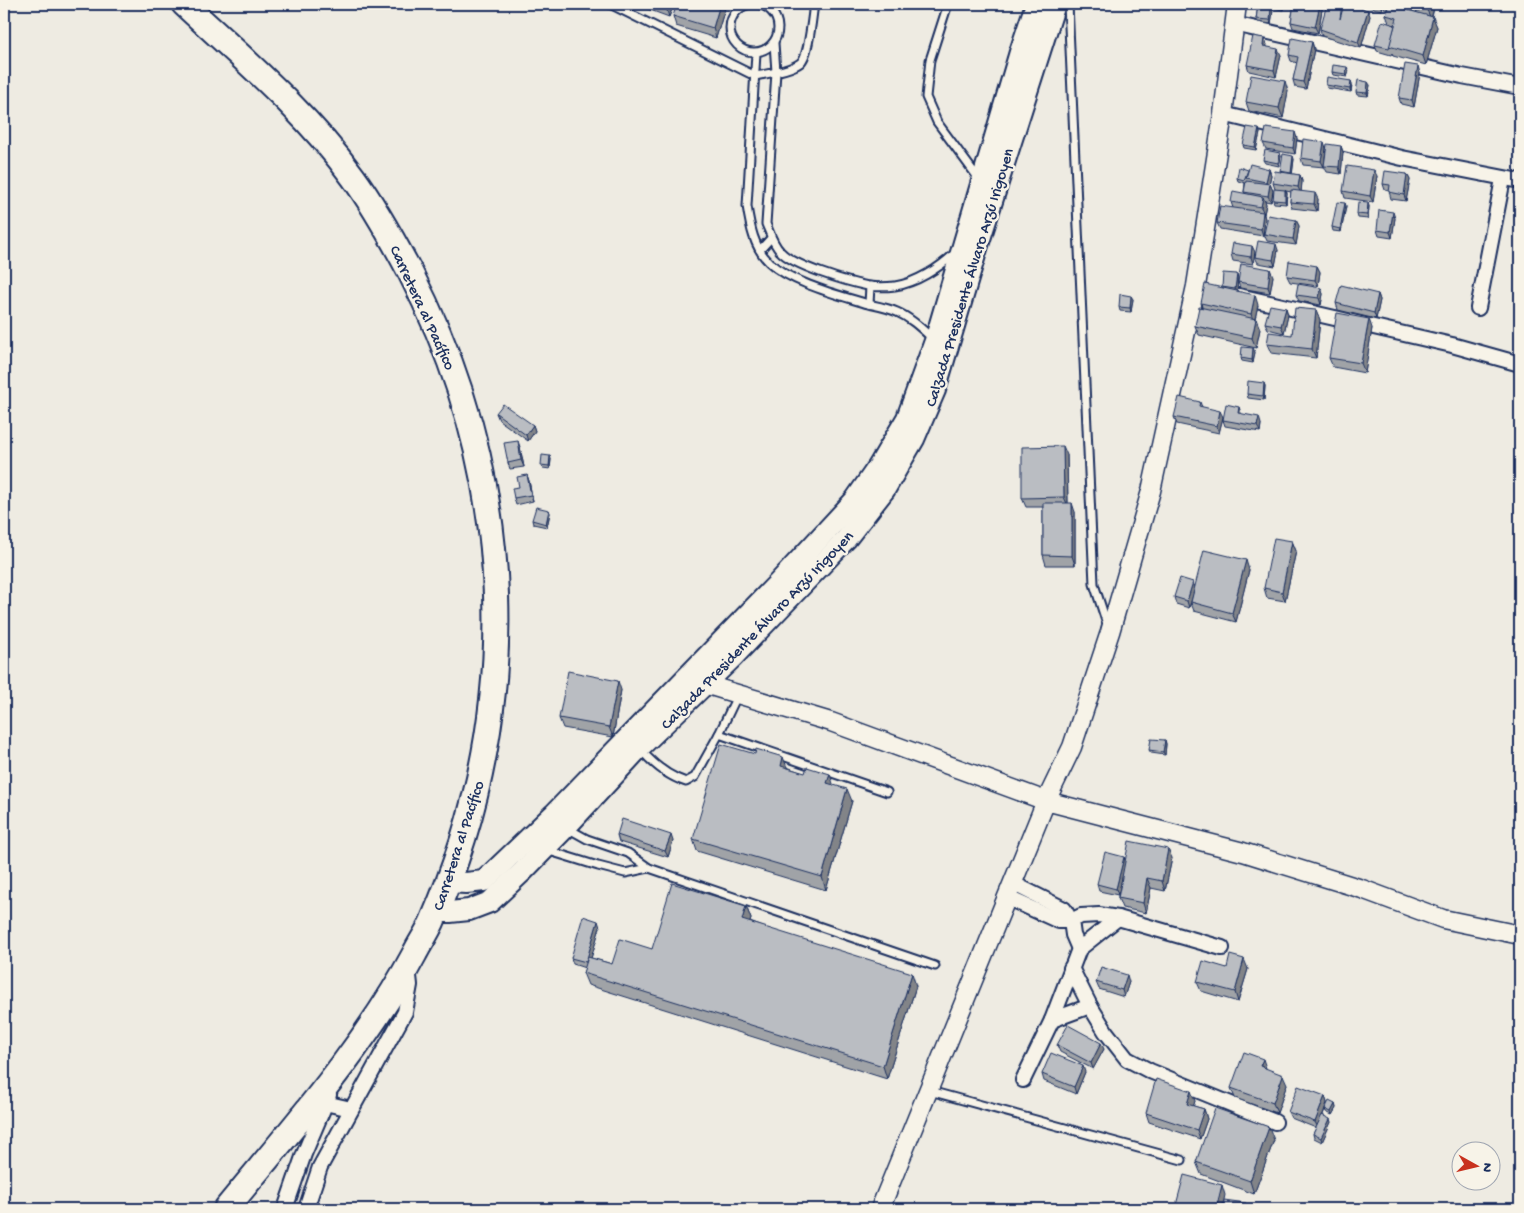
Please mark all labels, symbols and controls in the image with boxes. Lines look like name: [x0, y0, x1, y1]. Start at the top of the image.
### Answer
street label: Calzada Presidente Álvaro Arzú Irigoyen: [922, 146, 1020, 410]
street label: Carretera al Pacífico: [384, 243, 458, 374]
street label: Calzada Presidente Álvaro Arzú Irigoyen: [657, 527, 859, 735]
street label: Carretera al Pacífico: [430, 779, 490, 913]
north arrow: [1452, 1140, 1502, 1190]
text: N: [1477, 1162, 1495, 1173]

